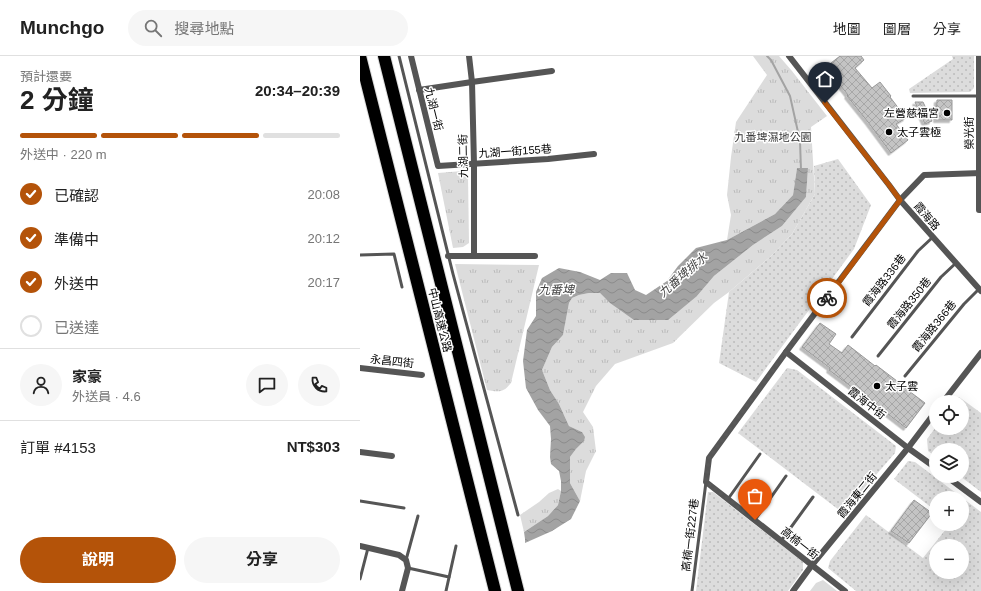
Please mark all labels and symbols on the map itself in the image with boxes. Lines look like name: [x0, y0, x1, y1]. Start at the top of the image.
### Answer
pin: [808, 62, 842, 103]
street label: 九湖一街: [423, 86, 445, 132]
place label: 左營慈福宮: [884, 107, 939, 119]
marker: 左營慈福宮: [942, 108, 952, 118]
street label: 榮光街: [963, 116, 975, 150]
place label: 太子雲極: [897, 126, 941, 138]
marker: 太子雲極: [884, 127, 894, 137]
park label: 九番埤濕地公園: [735, 131, 812, 143]
street label: 九湖二街: [457, 134, 469, 178]
street label: 九湖一街155巷: [478, 142, 552, 160]
street label: 霞海路: [912, 200, 942, 232]
water label: 九番埤排水: [656, 249, 711, 300]
street label: 霞海路336巷: [860, 252, 908, 308]
street label: 霞海路350巷: [885, 275, 933, 331]
courier: [807, 278, 847, 318]
water label: 九番埤: [538, 283, 576, 297]
street label: 中山高速公路: [426, 287, 454, 353]
street label: 霞海路366巷: [910, 298, 958, 354]
street label: 永昌四街: [369, 353, 415, 369]
place label: 太子雲: [885, 380, 918, 392]
marker: 太子雲: [872, 381, 882, 391]
street label: 霞海中街: [846, 385, 888, 421]
street label: 霞海東二街: [835, 470, 879, 520]
pin: [738, 479, 772, 520]
street label: 高楠一街227巷: [680, 498, 700, 572]
street label: 高楠一街: [779, 525, 821, 561]

